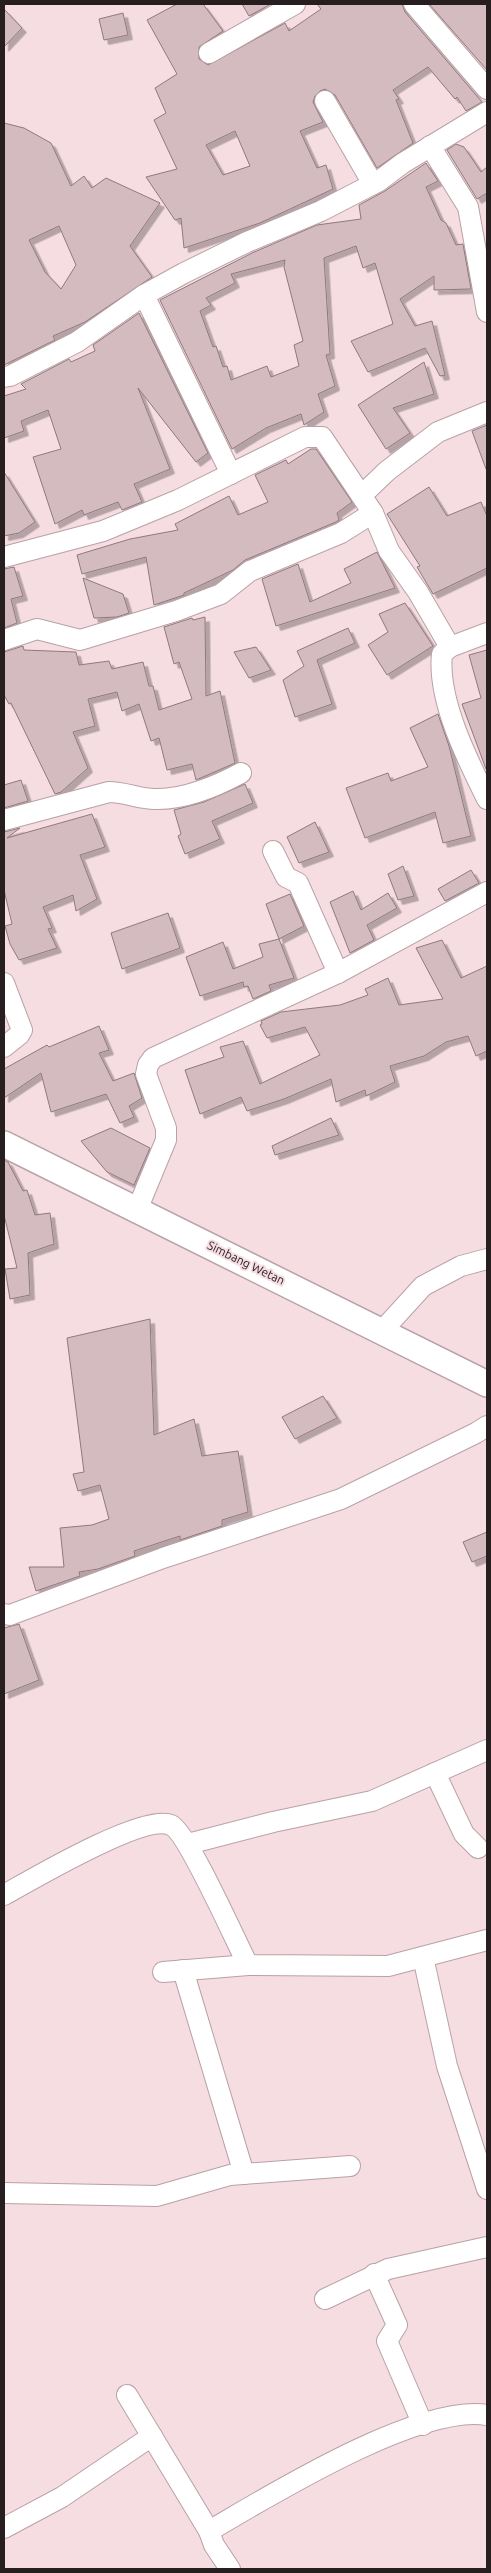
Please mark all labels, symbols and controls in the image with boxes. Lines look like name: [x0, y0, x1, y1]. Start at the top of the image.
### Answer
street label: Simbang Wetan: [205, 1238, 287, 1287]

